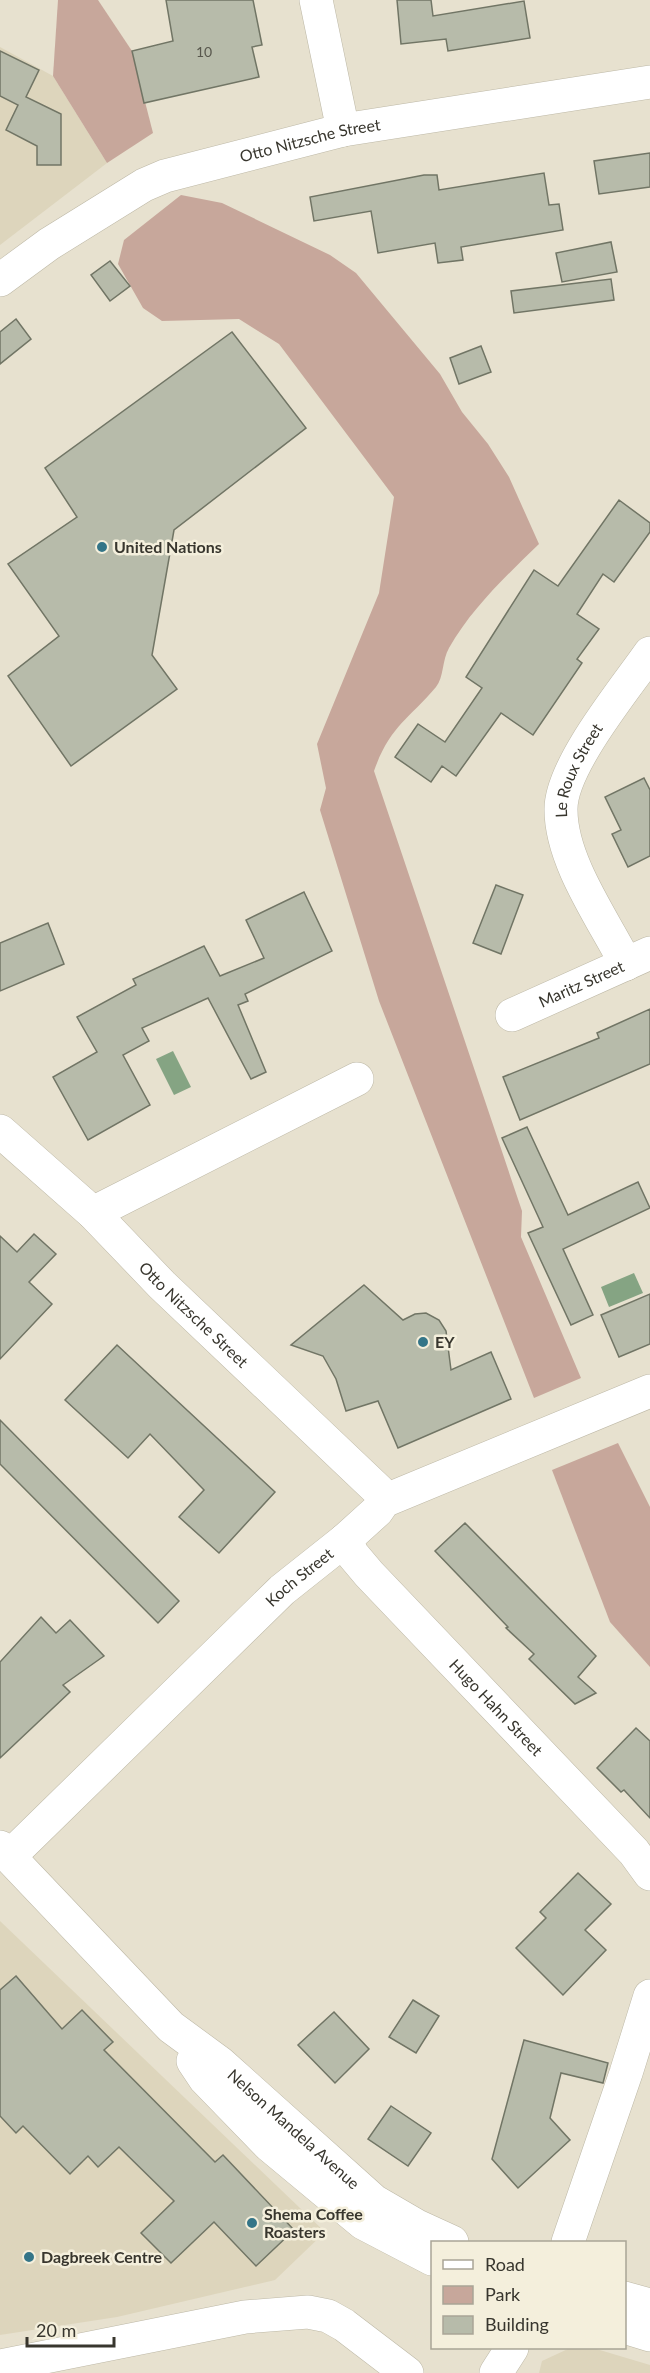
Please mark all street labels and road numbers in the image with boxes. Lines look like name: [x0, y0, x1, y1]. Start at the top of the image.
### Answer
street label: Otto Nitzsche Street: [238, 114, 382, 165]
street label: Le Roux Street: [551, 719, 606, 818]
street label: Maritz Street: [535, 956, 627, 1011]
street label: Otto Nitzsche Street: [136, 1257, 253, 1371]
street label: Koch Street: [261, 1543, 337, 1610]
street label: Hugo Hahn Street: [446, 1655, 547, 1759]
street label: Nelson Mandela Avenue: [224, 2065, 364, 2193]

